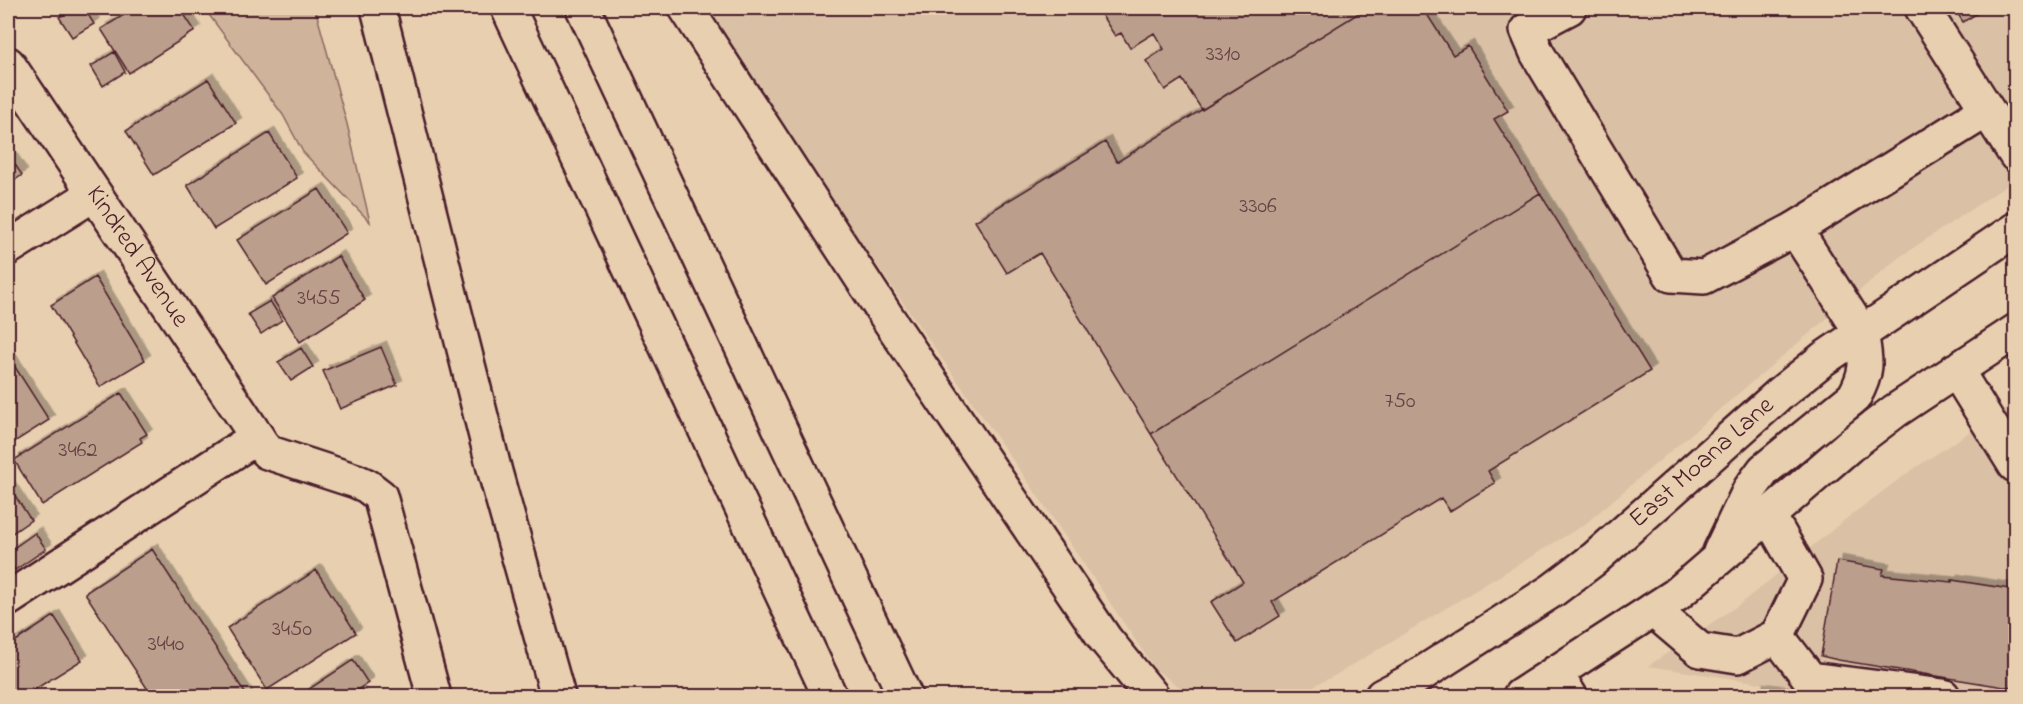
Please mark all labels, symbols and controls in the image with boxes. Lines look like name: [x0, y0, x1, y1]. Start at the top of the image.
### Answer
house number: 3310: [1206, 39, 1240, 71]
street label: Kindred Avenue: [76, 178, 198, 336]
house number: 3306: [1239, 191, 1277, 223]
house number: 3455: [297, 283, 341, 315]
house number: 750: [1384, 386, 1416, 418]
street label: East Moana Lane: [1621, 388, 1784, 538]
house number: 3462: [59, 435, 97, 467]
house number: 3450: [272, 614, 312, 646]
house number: 3440: [148, 629, 184, 661]

